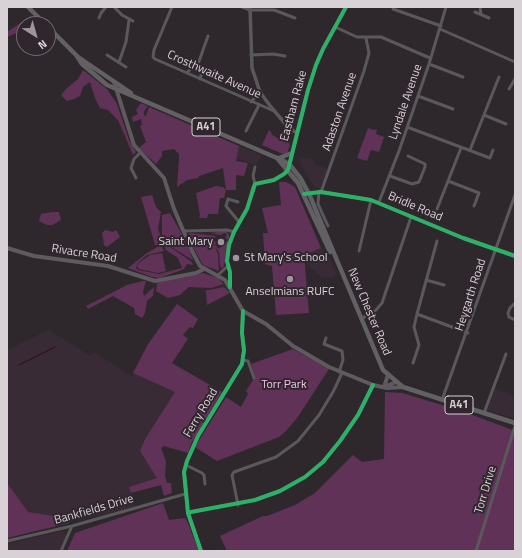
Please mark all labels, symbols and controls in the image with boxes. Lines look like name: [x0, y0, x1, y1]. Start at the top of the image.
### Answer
north arrow: [16, 16, 56, 56]
text: N: [35, 36, 50, 53]
street label: Crosthwaite Avenue: [165, 48, 263, 102]
street label: Lyndale Avenue: [386, 62, 426, 142]
street label: Eastham Rake: [278, 69, 310, 143]
street label: Adaston Avenue: [320, 71, 360, 153]
road number: A41: [192, 118, 220, 136]
street label: Bridle Road: [386, 189, 444, 225]
place label: Saint Mary: [159, 235, 213, 249]
marker: Saint Mary: [216, 237, 226, 247]
street label: Rivacre Road: [50, 242, 118, 266]
place label: St Mary's School: [244, 251, 328, 265]
marker: St Mary's School: [231, 253, 241, 263]
street label: Heygarth Road: [453, 257, 489, 333]
street label: New Chester Road: [344, 266, 394, 358]
marker: Anselmians RUFC: [285, 274, 295, 284]
place label: Anselmians RUFC: [245, 285, 335, 299]
park label: Torr Park: [261, 378, 307, 392]
street label: Ferry Road: [181, 386, 221, 440]
road number: A41: [445, 396, 473, 414]
street label: Torr Drive: [472, 465, 500, 515]
street label: Bankfields Drive: [53, 492, 135, 528]

